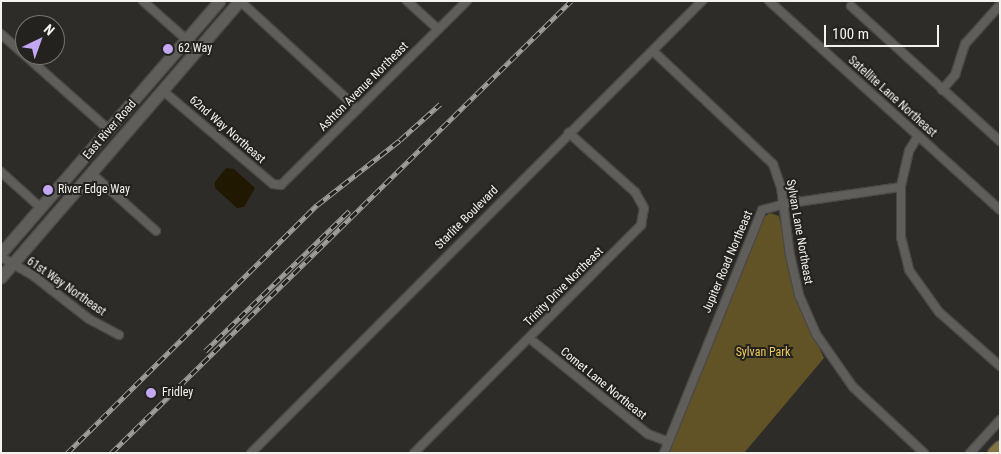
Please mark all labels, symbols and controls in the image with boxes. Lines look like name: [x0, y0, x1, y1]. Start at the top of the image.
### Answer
north arrow: [15, 15, 65, 65]
scale bar: [826, 15, 941, 47]
text: N: [41, 21, 58, 38]
text: 100 m: [832, 25, 869, 43]
street label: Ashton Avenue Northeast: [316, 39, 412, 135]
place label: 62 Way: [178, 42, 212, 56]
marker: 62 Way: [162, 43, 174, 55]
street label: Satellite Lane Northeast: [845, 53, 939, 141]
street label: 62nd Way Northeast: [186, 93, 268, 167]
street label: East River Road: [80, 97, 140, 163]
street label: Sylvan Lane Northeast: [783, 178, 815, 286]
place label: River Edge Way: [58, 183, 130, 197]
street label: Starlite Boulevard: [432, 183, 502, 253]
marker: River Edge Way: [42, 184, 54, 196]
street label: Jupiter Road Northeast: [700, 209, 756, 315]
street label: Trinity Drive Northeast: [521, 244, 607, 330]
street label: 61st Way Northeast: [24, 254, 108, 320]
street label: Comet Lane Northeast: [557, 345, 649, 423]
park label: Sylvan Park: [736, 346, 790, 360]
marker: Fridley: [144, 386, 158, 400]
place label: Fridley: [162, 386, 193, 400]

